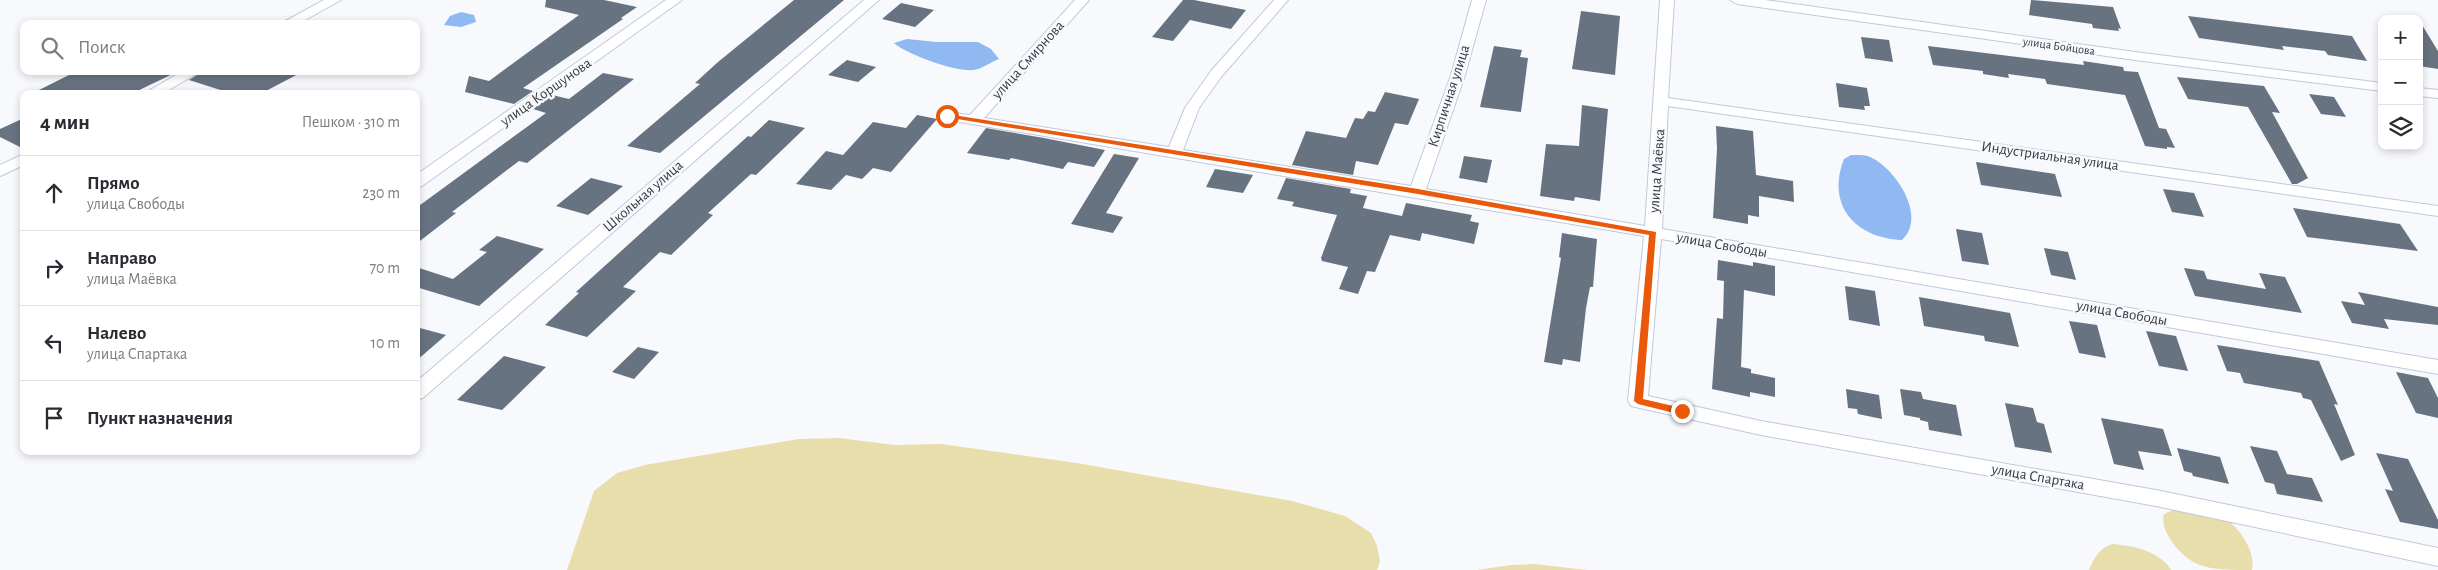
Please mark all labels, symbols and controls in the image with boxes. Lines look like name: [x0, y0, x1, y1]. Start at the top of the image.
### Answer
map controls: [2378, 15, 2423, 150]
button: +: [2378, 15, 2423, 60]
street label: улица Смирнова: [988, 18, 1067, 103]
search box: [20, 20, 420, 75]
icon: search: [38, 34, 66, 62]
street label: улица Бойцова: [2021, 35, 2096, 58]
text: Поиск: [78, 38, 125, 57]
street label: Кирпичная улица: [1425, 43, 1473, 149]
street label: улица Коршунова: [497, 55, 594, 129]
button: −: [2378, 60, 2423, 105]
route start: [936, 105, 959, 128]
button: layers: [2378, 105, 2423, 150]
text: 4 мин: [40, 112, 90, 133]
text: Пешком · 310 m: [302, 114, 400, 130]
street label: улица Маёвка: [1647, 128, 1667, 215]
street label: Индустриальная улица: [1980, 139, 2120, 173]
street label: Школьная улица: [600, 157, 686, 235]
text: Прямо: [87, 174, 140, 193]
icon: ahead: [40, 179, 68, 207]
text: 230 m: [362, 185, 400, 201]
text: улица Свободы: [87, 196, 185, 212]
street label: улица Свободы: [1674, 229, 1769, 260]
text: Направо: [87, 249, 157, 268]
icon: right: [40, 254, 68, 282]
text: 70 m: [369, 260, 400, 276]
text: улица Маёвка: [87, 271, 177, 287]
street label: улица Свободы: [2074, 297, 2169, 328]
text: Налево: [87, 324, 146, 343]
icon: left: [40, 329, 68, 357]
text: 10 m: [371, 335, 400, 351]
text: улица Спартака: [87, 346, 187, 362]
route end: [1671, 400, 1694, 423]
icon: arrive: [40, 404, 68, 432]
text: Пункт назначения: [87, 409, 233, 428]
street label: улица Спартака: [1989, 461, 2086, 493]

